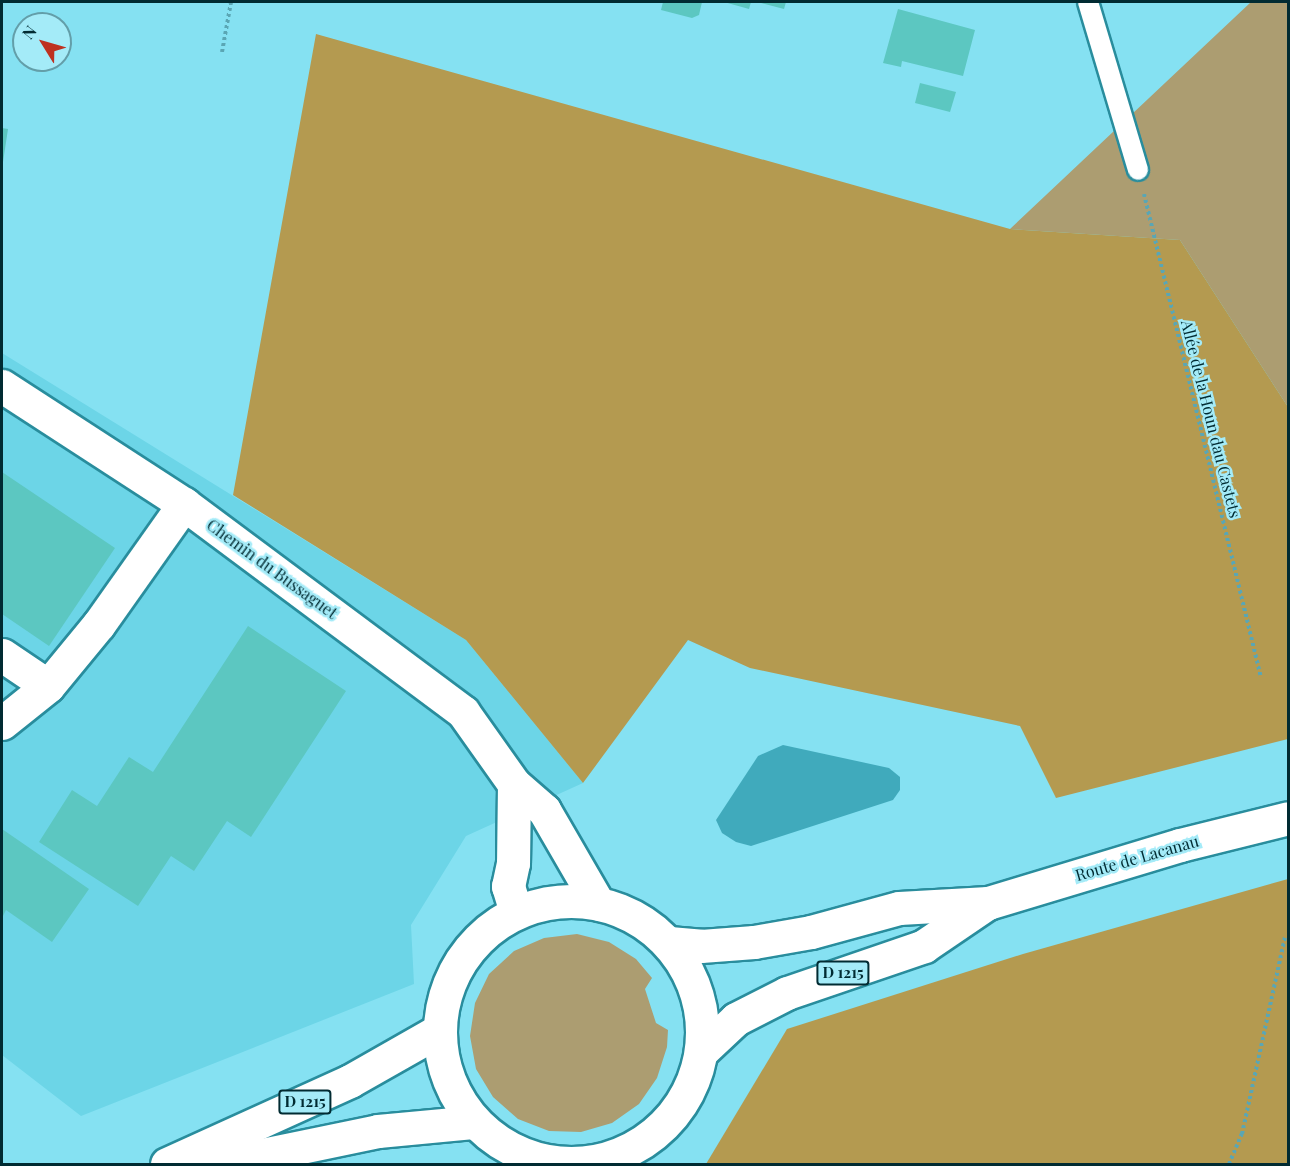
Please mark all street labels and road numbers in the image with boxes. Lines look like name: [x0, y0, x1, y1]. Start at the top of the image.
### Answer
street label: Allée de la Houn dau Castets: [1177, 318, 1245, 520]
street label: Chemin du Bussaguet: [203, 515, 341, 623]
street label: Route de Lacanau: [1073, 831, 1201, 885]
road number: D 1215: [816, 961, 870, 985]
road number: D 1215: [278, 1090, 332, 1114]

